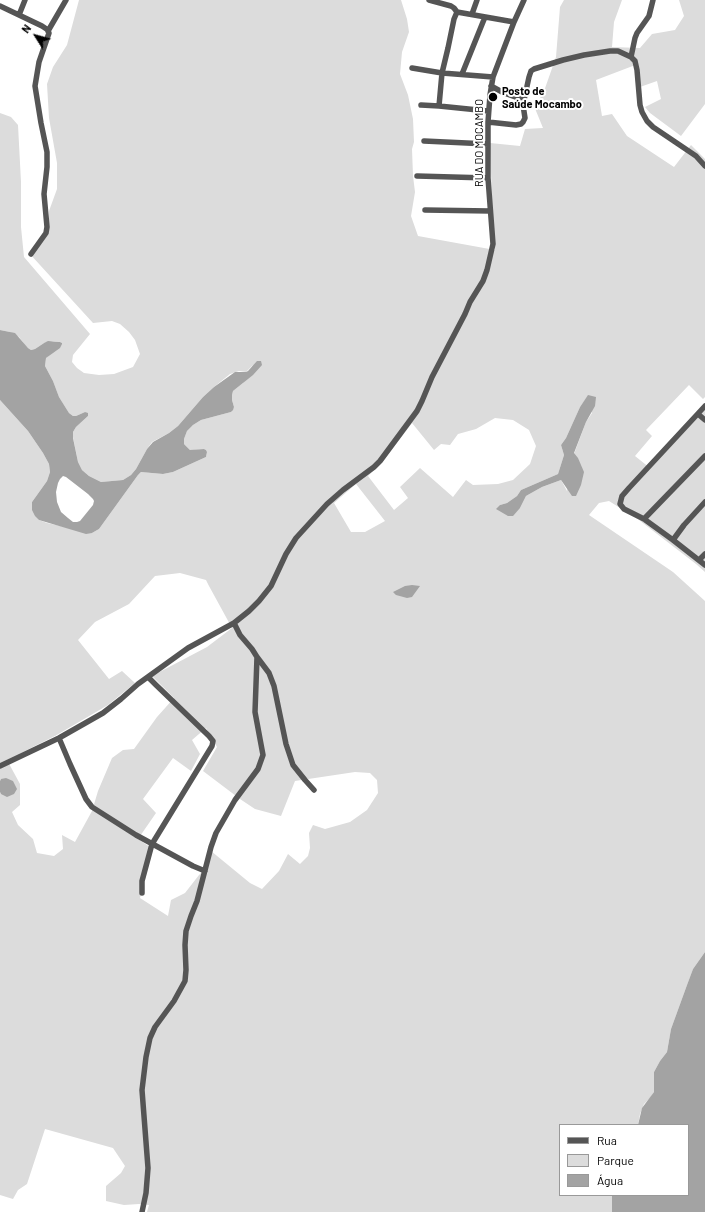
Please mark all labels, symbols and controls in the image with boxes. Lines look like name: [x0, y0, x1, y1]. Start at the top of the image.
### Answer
north arrow: [16, 16, 56, 56]
text: N: [19, 22, 33, 35]
place label: Posto de Saúde Mocambo: [502, 84, 582, 110]
marker: Posto de Saúde Mocambo: [487, 91, 499, 103]
street label: RUA DO MOCAMBO: [472, 99, 486, 187]
legend: [559, 1124, 689, 1196]
text: Rua: [597, 1133, 617, 1147]
text: Parque: [597, 1153, 634, 1167]
text: Água: [597, 1173, 623, 1187]

